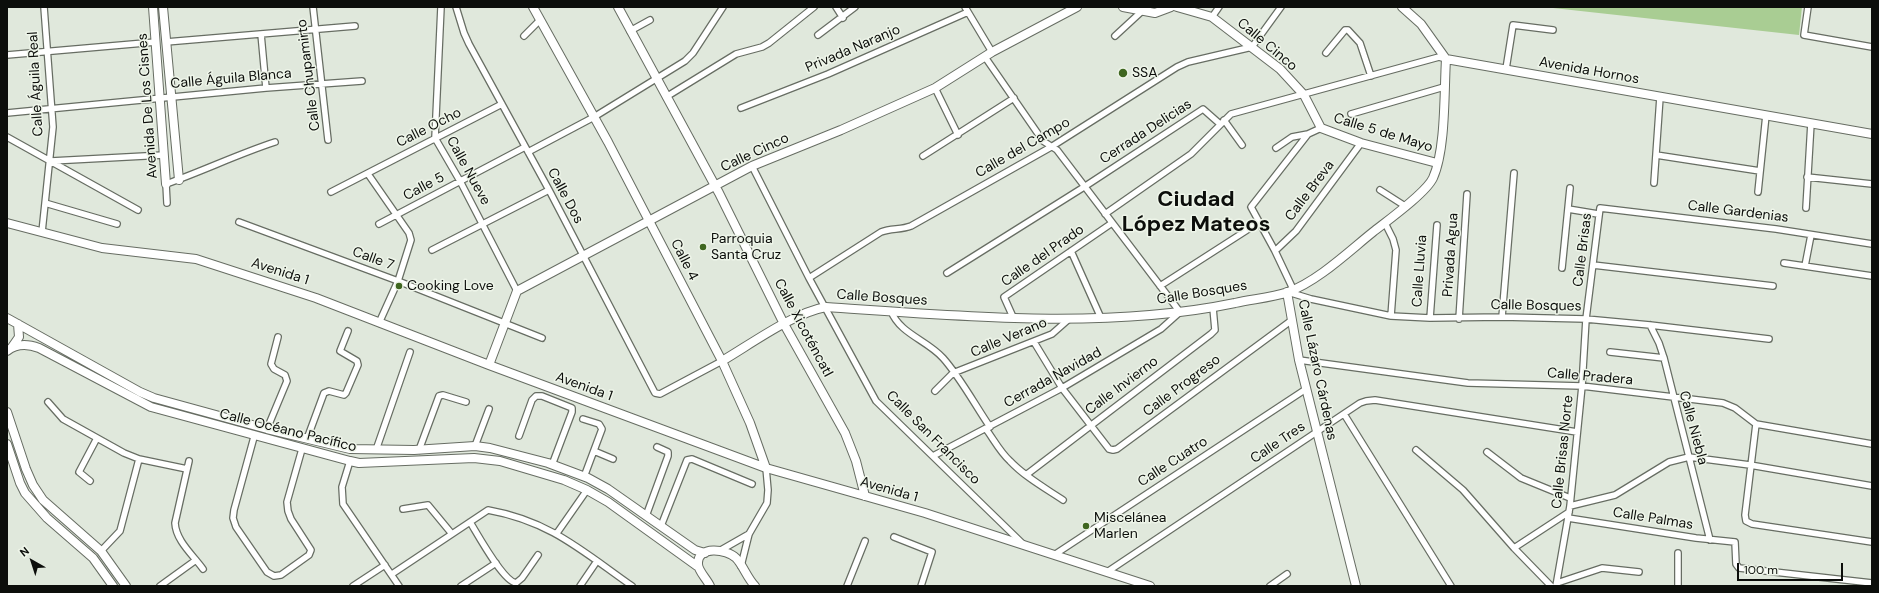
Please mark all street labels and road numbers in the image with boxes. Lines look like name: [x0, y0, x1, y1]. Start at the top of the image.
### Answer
street label: Calle Cinco: [1234, 15, 1300, 75]
street label: Calle Chupamirto: [294, 18, 324, 132]
street label: Privada Naranjo: [803, 21, 903, 77]
street label: Calle Águila Real: [25, 31, 47, 137]
street label: Avenida De Los Cisnes: [135, 33, 161, 179]
street label: Avenida Hornos: [1538, 54, 1640, 88]
street label: Calle Águila Blanca: [170, 65, 292, 93]
street label: Cerrada Delicias: [1097, 96, 1195, 168]
street label: Calle Ocho: [394, 104, 464, 152]
street label: Calle 5 de Mayo: [1331, 110, 1435, 156]
street label: Calle del Campo: [973, 114, 1073, 182]
street label: Calle Cinco: [718, 130, 792, 176]
street label: Calle Nueve: [442, 134, 494, 208]
street label: Calle Breva: [1282, 157, 1338, 225]
street label: Calle Dos: [543, 165, 587, 227]
street label: Calle 5: [401, 169, 447, 205]
street label: Calle Gardenias: [1687, 197, 1789, 227]
street label: Privada Agua: [1440, 212, 1462, 298]
street label: Calle Brisas: [1570, 212, 1596, 288]
street label: Calle del Prado: [998, 221, 1088, 291]
street label: Calle Lluvia: [1409, 234, 1431, 308]
street label: Calle 4: [667, 237, 701, 283]
street label: Calle 7: [350, 244, 396, 274]
street label: Avenida 1: [249, 255, 311, 289]
street label: Calle Xicoténcatl: [770, 276, 836, 380]
street label: Calle Bosques: [1156, 278, 1248, 308]
street label: Calle Bosques: [836, 286, 928, 310]
street label: Calle Bosques: [1490, 297, 1582, 315]
street label: Calle Lázaro Cárdenas: [1294, 298, 1340, 442]
street label: Calle Verano: [968, 314, 1050, 362]
street label: Cerrada Navidad: [1001, 344, 1105, 412]
street label: Calle Progreso: [1140, 351, 1224, 421]
street label: Calle Invierno: [1082, 353, 1162, 419]
street label: Calle Pradera: [1546, 365, 1634, 389]
street label: Avenida 1: [553, 369, 615, 405]
street label: Calle San Francisco: [882, 387, 984, 489]
street label: Calle Niebla: [1675, 389, 1711, 467]
street label: Calle Brisas Norte: [1549, 394, 1577, 510]
street label: Calle Océano Pacífico: [218, 406, 358, 456]
street label: Calle Tres: [1247, 419, 1309, 467]
street label: Calle Cuatro: [1135, 433, 1211, 491]
street label: Avenida 1: [858, 474, 920, 506]
street label: Calle Palmas: [1612, 504, 1694, 534]

